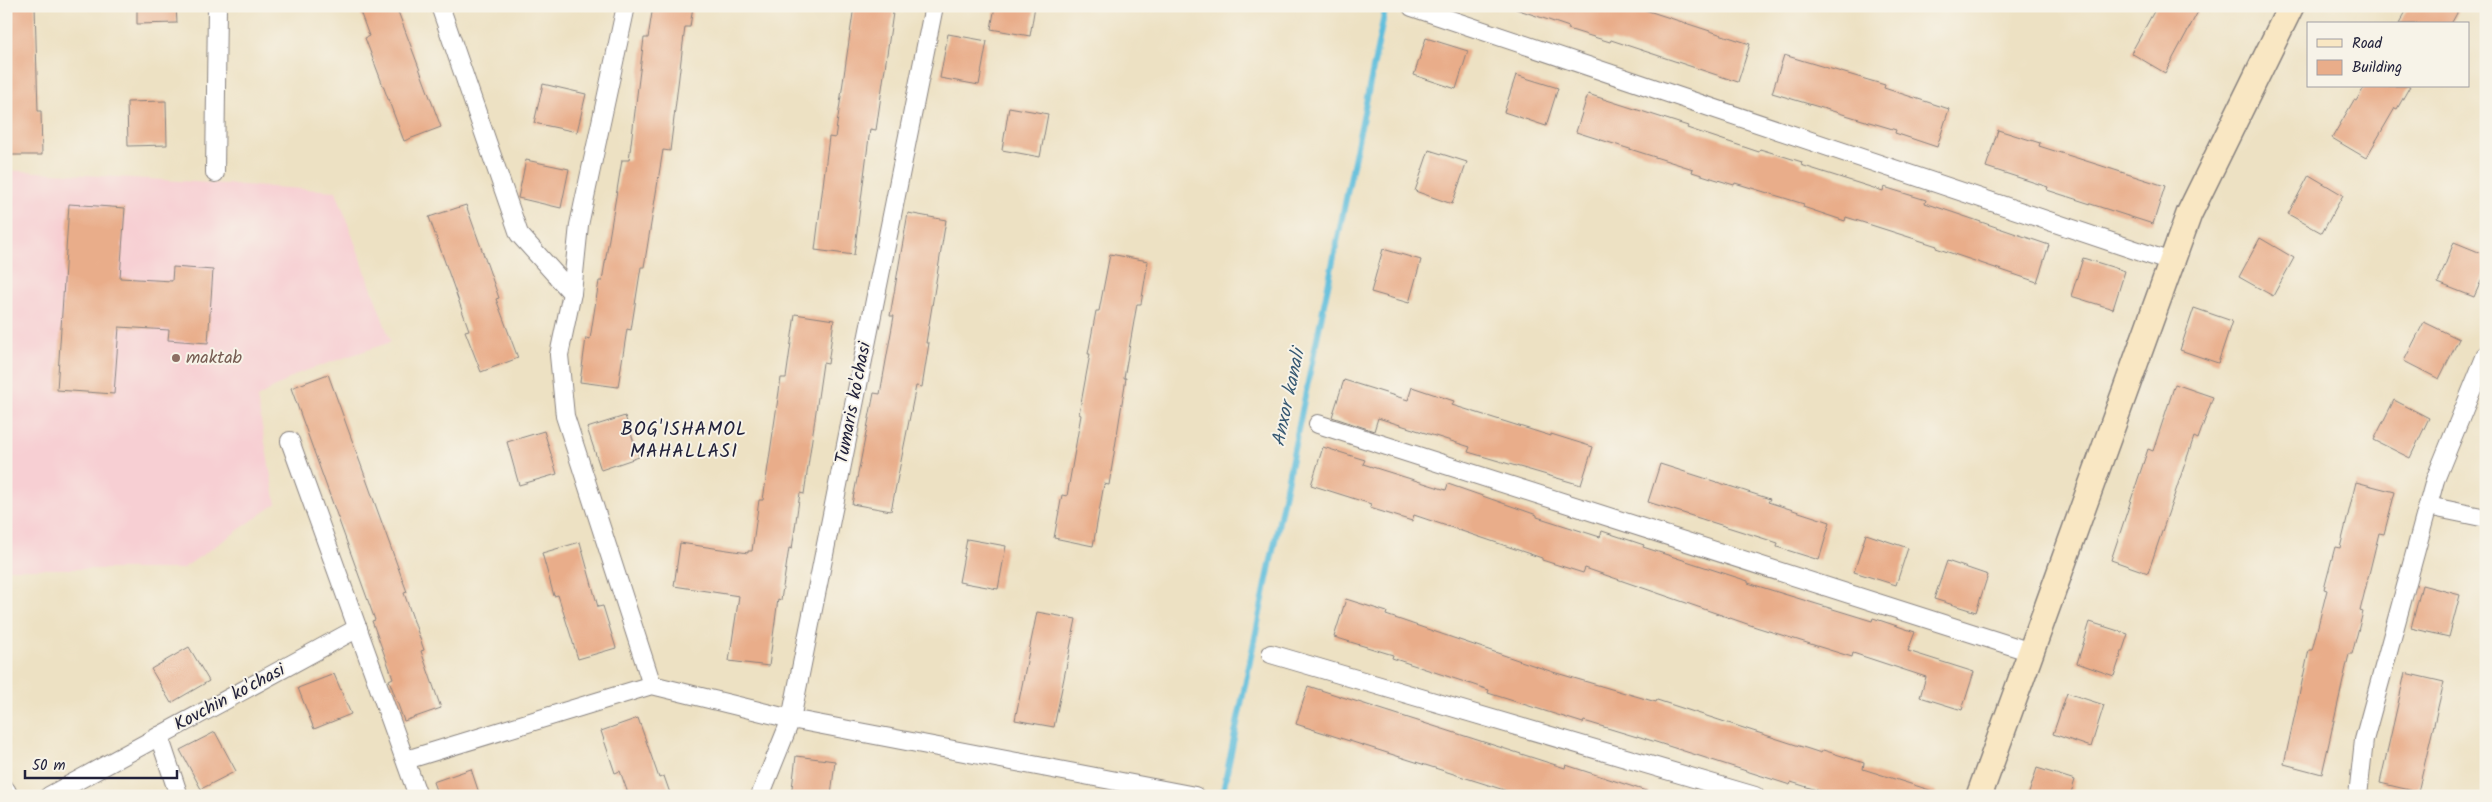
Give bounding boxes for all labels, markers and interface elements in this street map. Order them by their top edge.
legend [2307,22,2470,88]
text: Road [2352,32,2383,56]
text: Building [2352,56,2402,80]
street label: Tumaris ko'chasi [828,339,880,466]
water label: Anxor kanali [1264,342,1315,449]
place label: maktab [186,344,243,373]
marker: maktab [170,352,182,364]
district label: BOG'ISHAMOL MAHALLASI [621,415,747,467]
street label: Kovchin ko'chasi [169,656,291,740]
scale bar [25,747,178,779]
text: 50 m [32,754,66,778]

